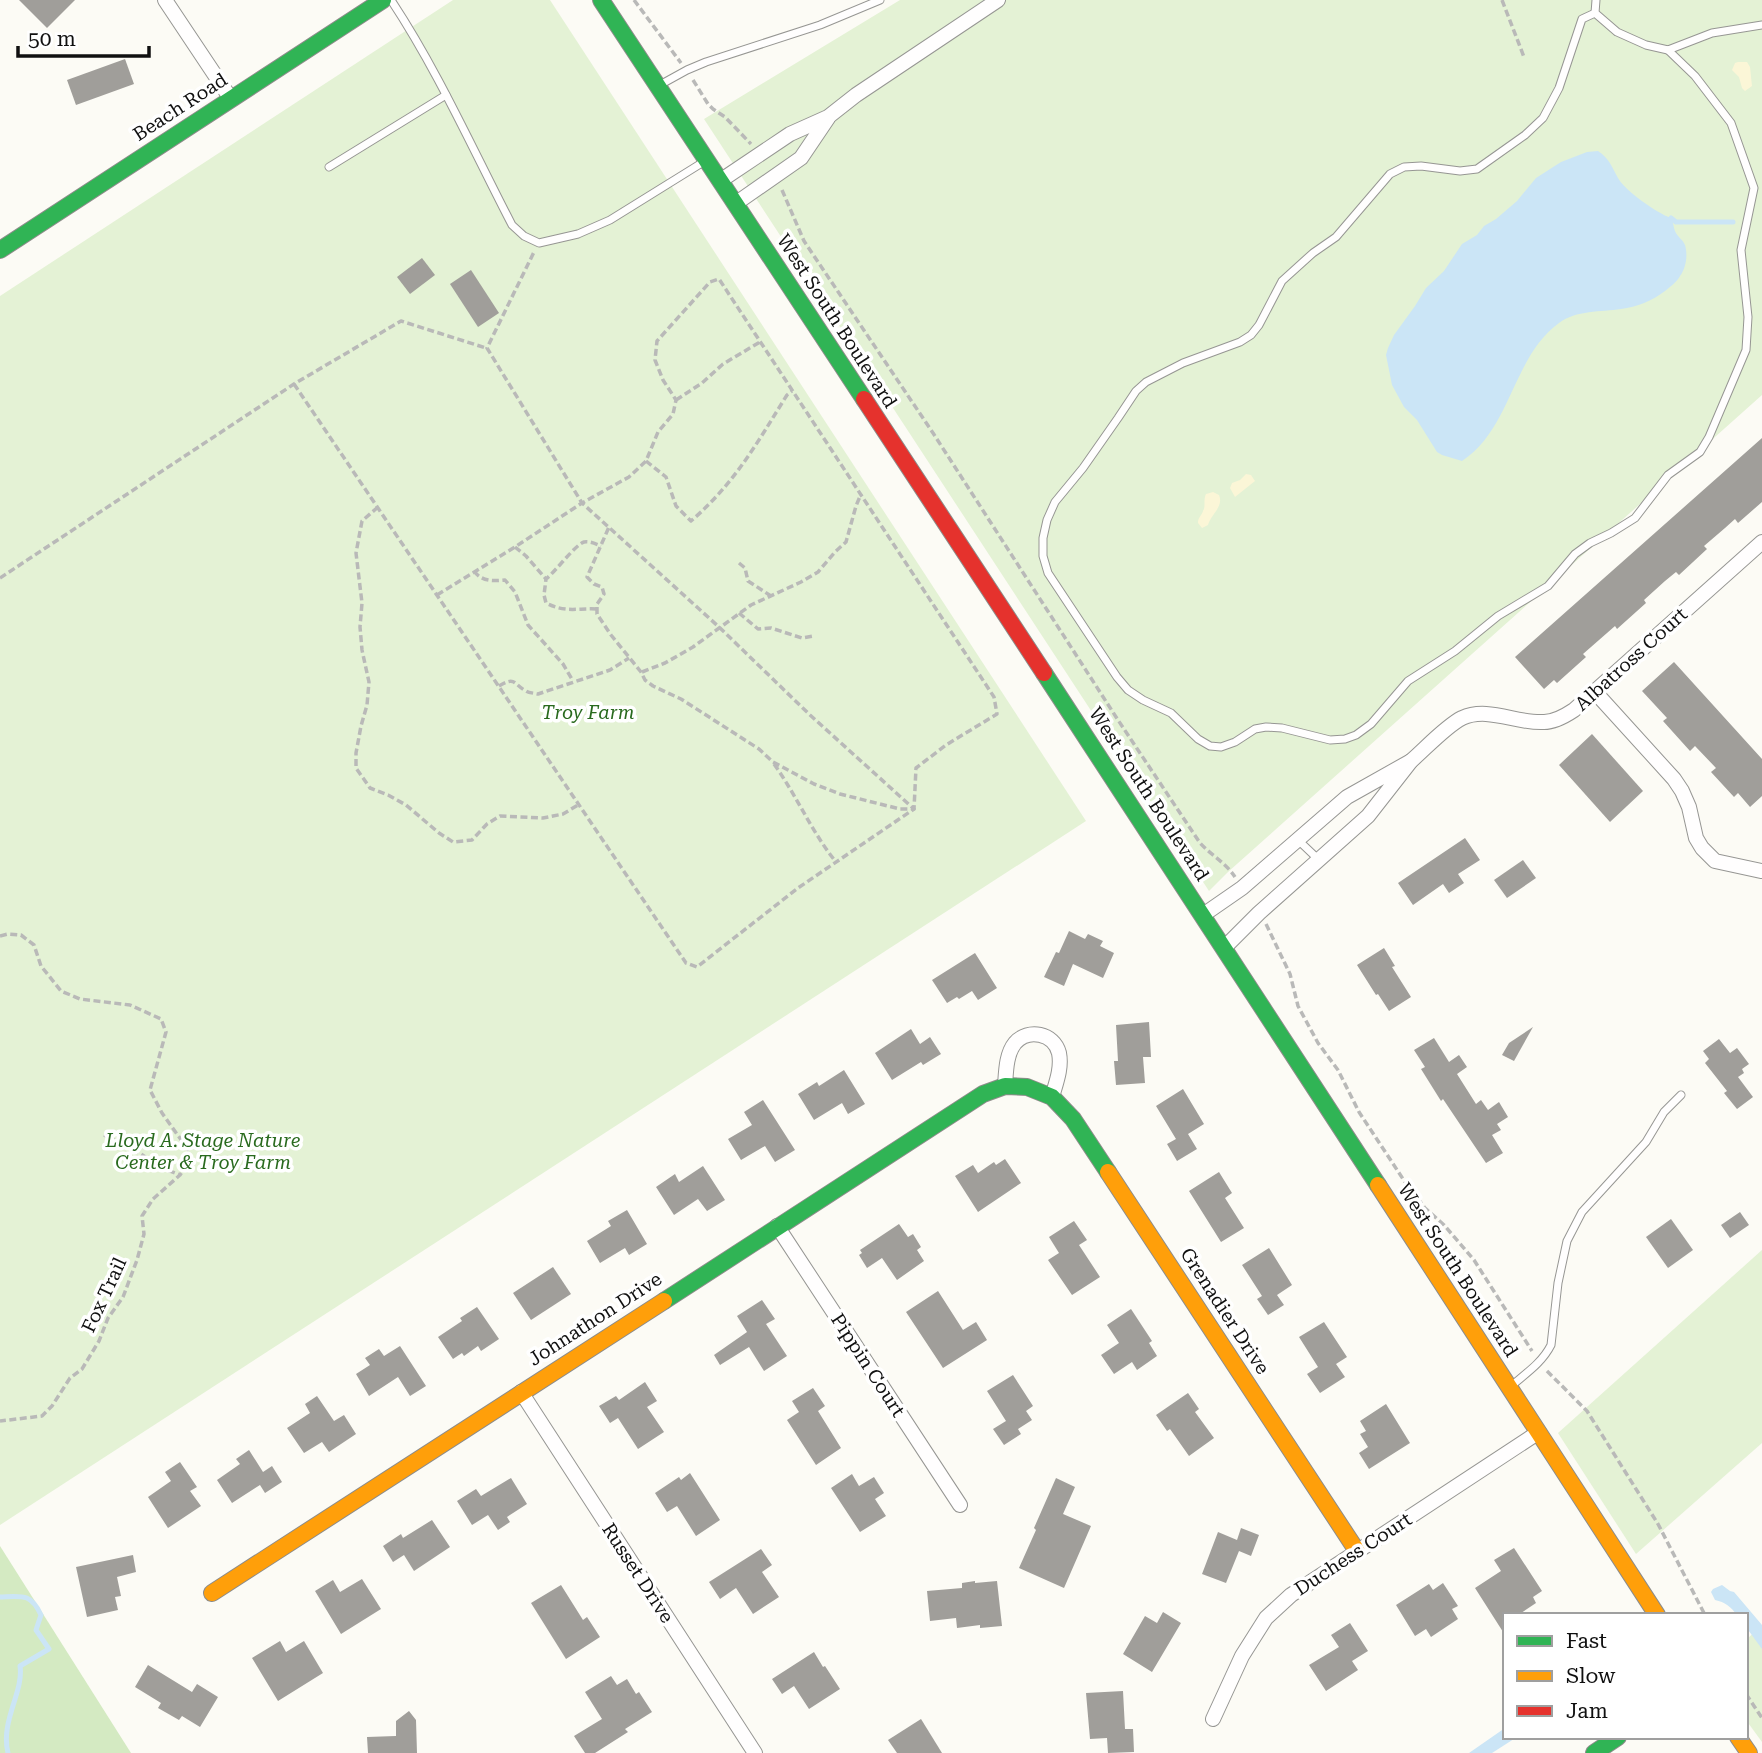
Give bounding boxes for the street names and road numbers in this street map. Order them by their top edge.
street label: Beach Road [129,68,231,146]
street label: West South Boulevard [772,230,902,412]
street label: Albatross Court [1570,603,1692,715]
street label: West South Boulevard [1084,703,1214,885]
street label: West South Boulevard [1393,1179,1523,1361]
street label: Grenadier Drive [1176,1243,1274,1379]
street label: Fox Trail [77,1254,131,1336]
street label: Johnathon Drive [524,1267,666,1371]
street label: Pippin Court [826,1309,910,1421]
street label: Duchess Court [1290,1508,1416,1600]
street label: Russet Drive [597,1519,679,1627]

